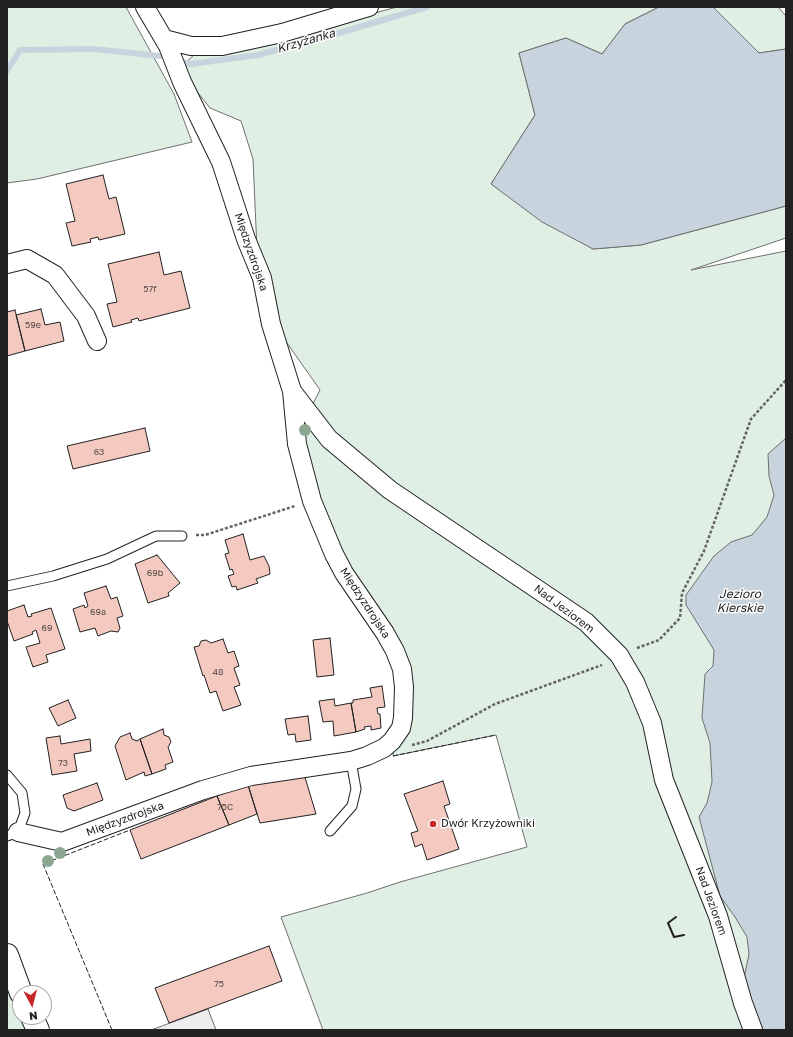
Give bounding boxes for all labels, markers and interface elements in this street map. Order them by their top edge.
water label: Krzyżanka [275,26,337,56]
street label: Międzyzdrojska [231,211,271,293]
house number: 57f [143,284,157,294]
house number: 59e [25,320,41,330]
house number: 63 [94,447,104,457]
street label: Międzyzdrojska [337,565,393,641]
house number: 69b [147,568,163,578]
street label: Nad Jeziorem [531,582,597,636]
water label: Jezioro Kierskie [717,587,763,615]
house number: 69a [90,607,106,617]
house number: 69 [42,623,52,633]
house number: 48 [213,667,223,677]
house number: 73 [58,758,68,768]
street label: Międzyzdrojska [84,799,166,839]
house number: 75C [217,802,233,812]
place label: Dwór Krzyżowniki [441,817,535,831]
marker: Dwór Krzyżowniki [428,819,438,829]
street label: Nad Jeziorem [692,865,730,937]
house number: 75 [214,979,224,989]
north arrow [12,985,52,1025]
text: N [28,1009,38,1023]

